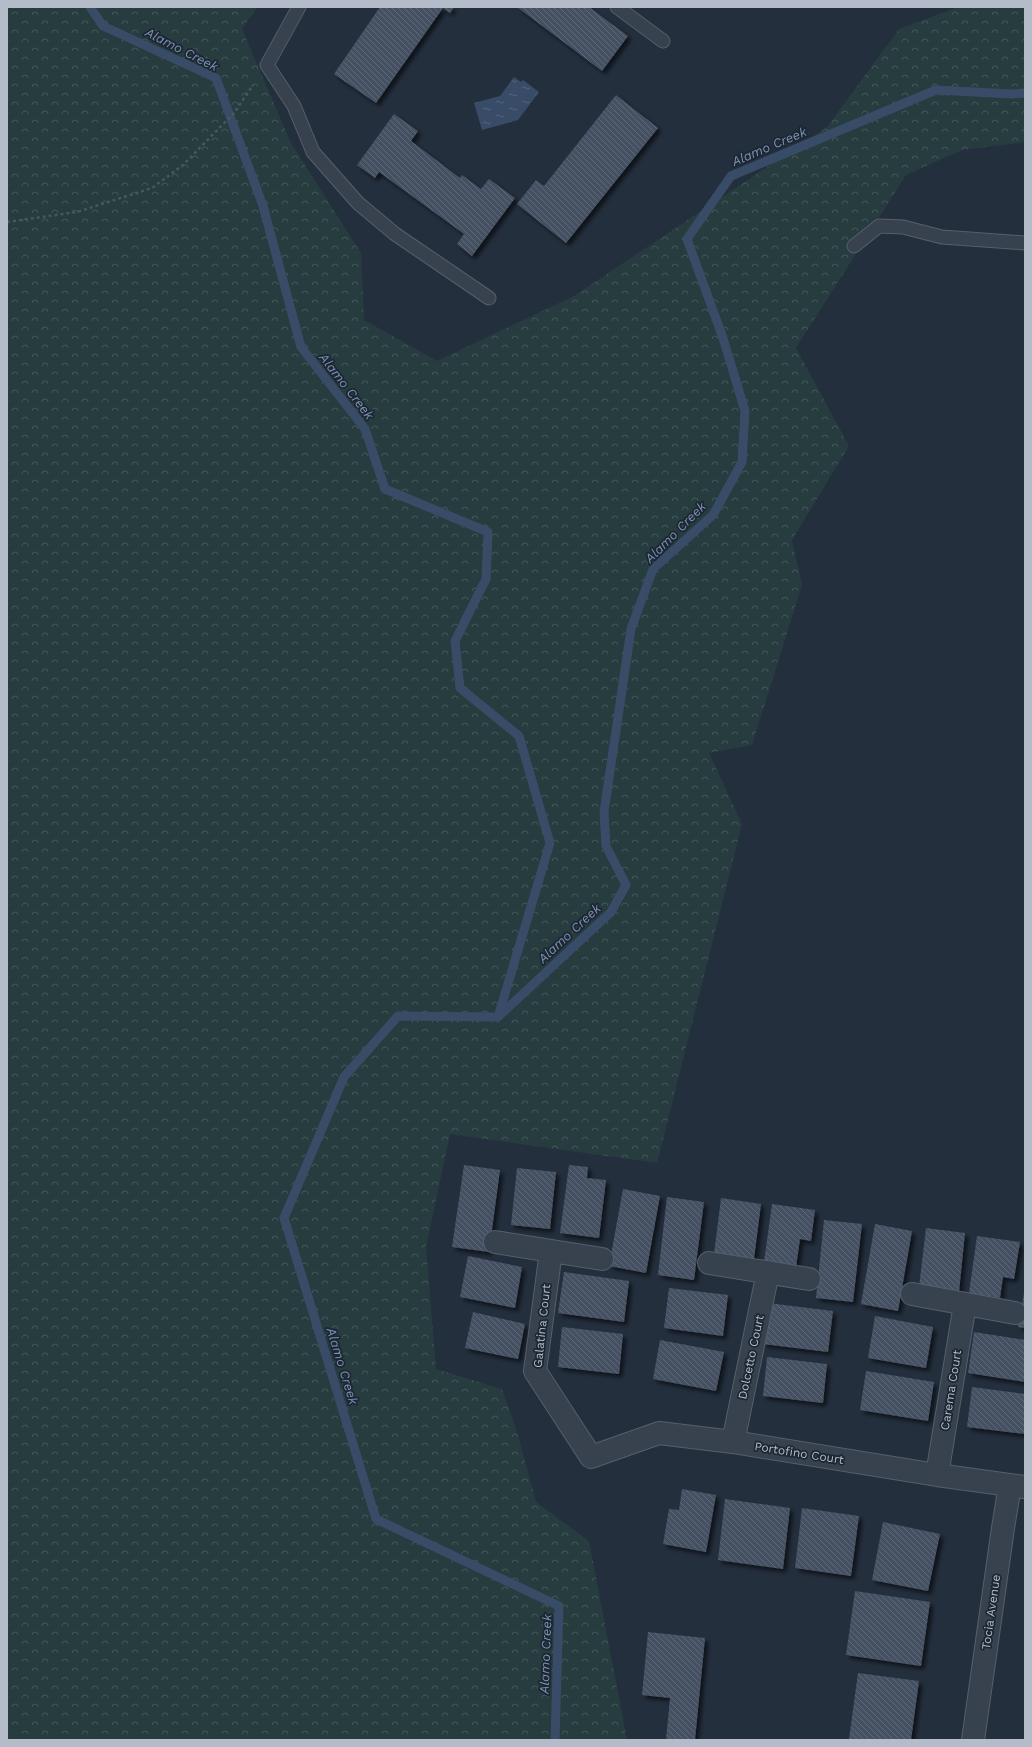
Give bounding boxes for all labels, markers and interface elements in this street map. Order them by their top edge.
water label: Alamo Creek [142,24,222,75]
water label: Alamo Creek [729,124,810,169]
water label: Alamo Creek [315,349,378,423]
water label: Alamo Creek [641,498,710,567]
water label: Alamo Creek [534,900,604,967]
street label: Galatina Court [531,1283,553,1369]
street label: Dolcetto Court [735,1313,767,1401]
water label: Alamo Creek [323,1325,362,1407]
street label: Carema Court [938,1349,964,1431]
street label: Portofino Court [753,1439,845,1467]
street label: Tocia Avenue [979,1574,1003,1650]
water label: Alamo Creek [537,1613,554,1695]

